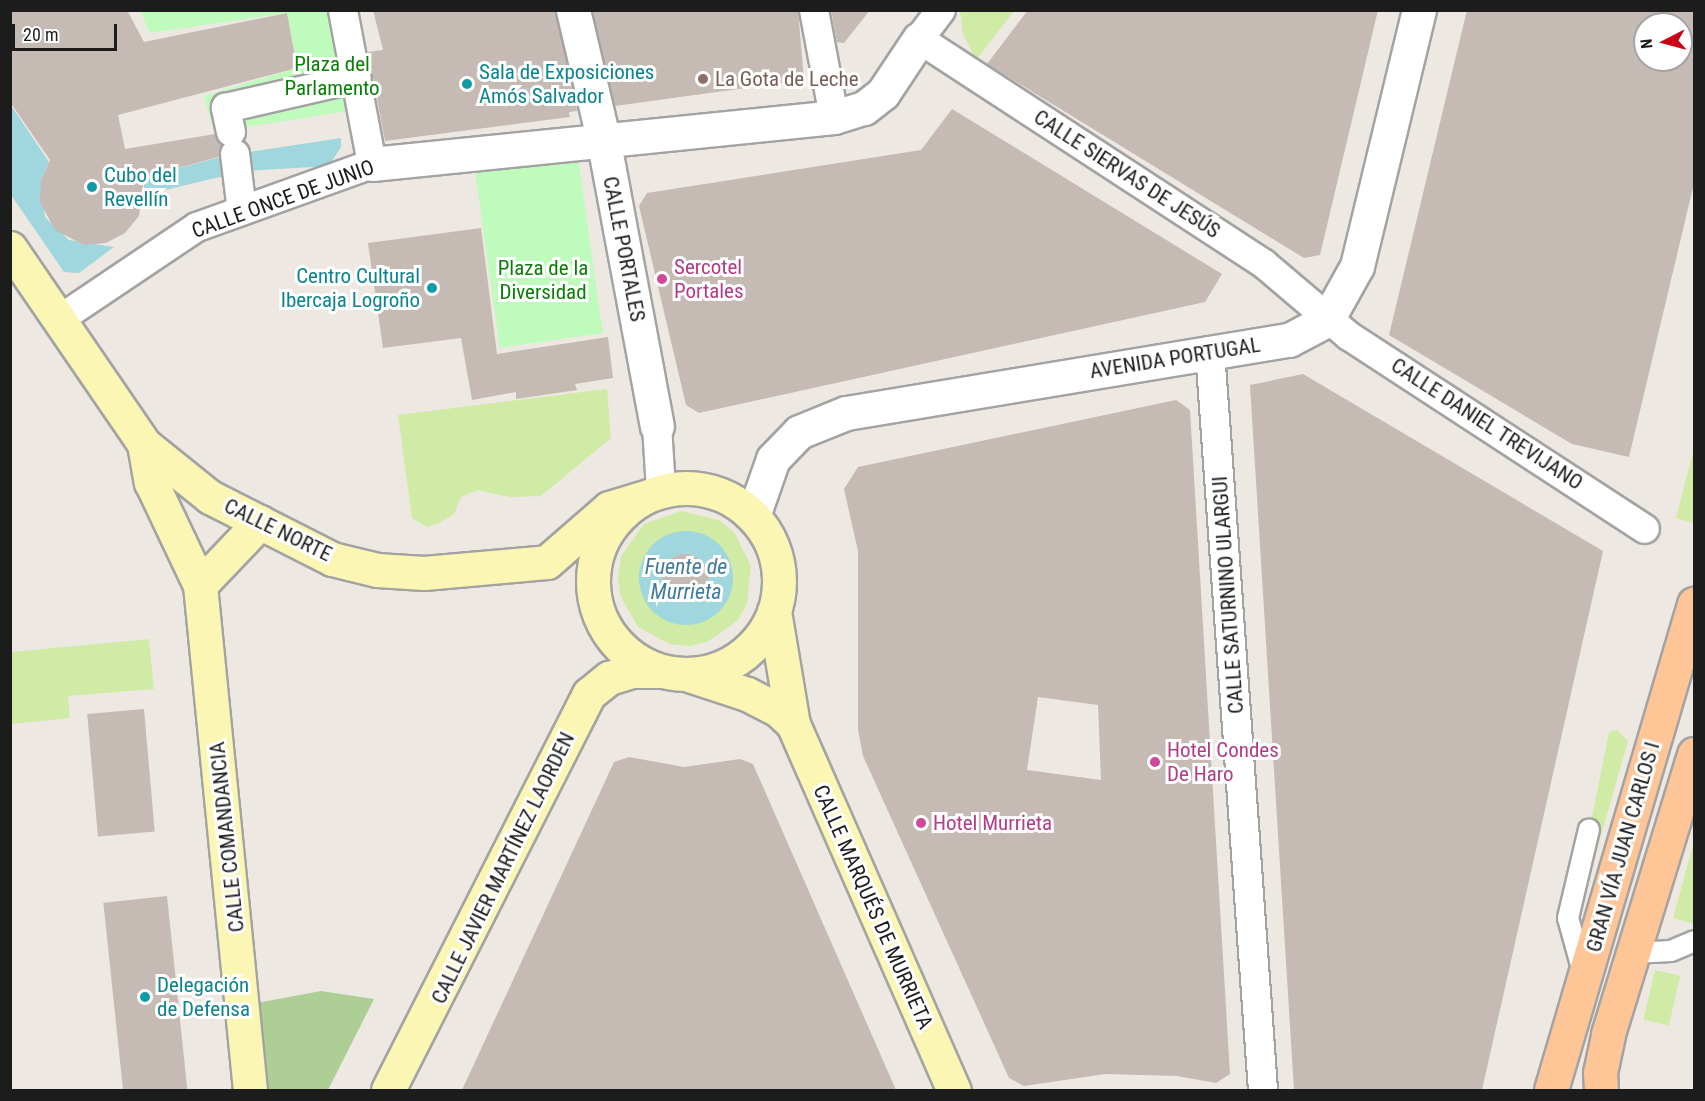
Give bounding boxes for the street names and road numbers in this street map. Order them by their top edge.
street label: CALLE SIERVAS DE JESÚS [1029,104,1225,244]
street label: CALLE ONCE DE JUNIO [188,154,378,244]
street label: CALLE PORTALES [598,174,650,324]
street label: AVENIDA PORTUGAL [1088,332,1262,384]
street label: CALLE DANIEL TREVIJANO [1386,352,1588,496]
street label: CALLE SATURNINO ULARGUI [1207,475,1249,715]
street label: CALLE NORTE [220,493,336,567]
street label: CALLE JAVIER MARTÍNEZ LAORDEN [426,728,580,1008]
street label: GRAN VÍA JUAN CARLOS I [1581,739,1665,955]
street label: CALLE COMANDANCIA [204,741,250,933]
street label: CALLE MARQUÉS DE MURRIETA [808,781,938,1033]

